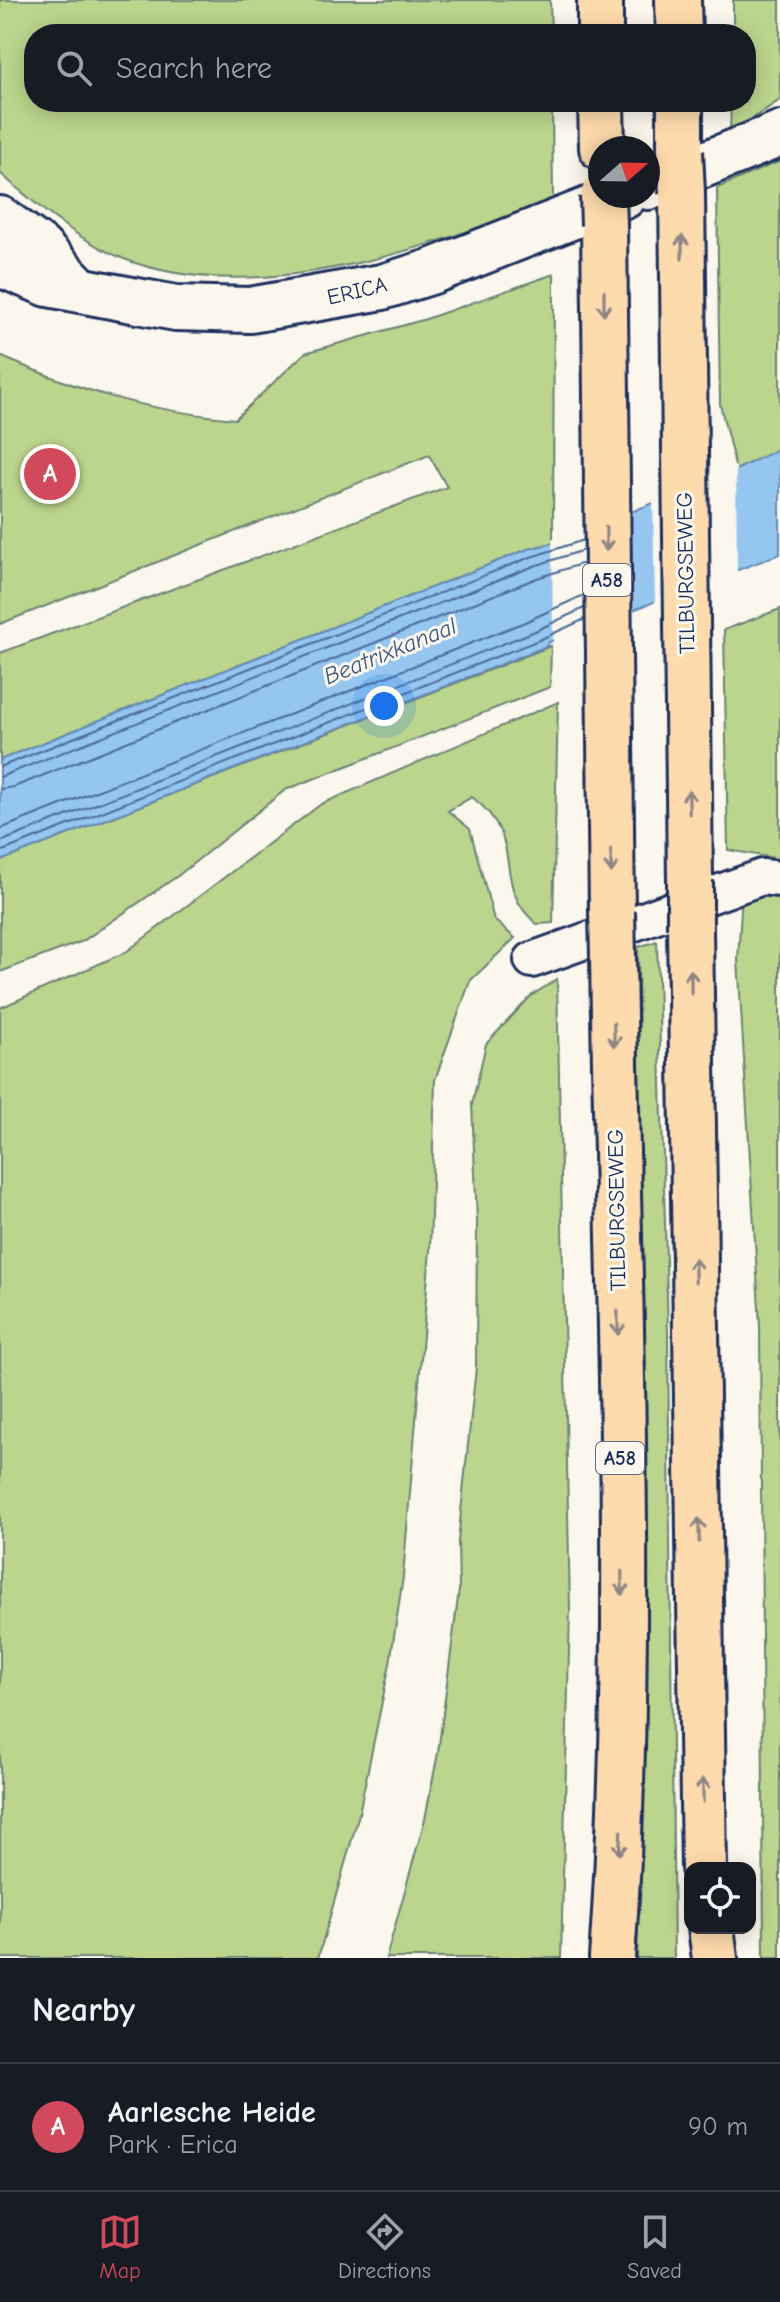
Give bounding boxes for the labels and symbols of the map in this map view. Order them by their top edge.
north arrow [588,136,660,208]
one-way arrow [674,234,690,261]
street label: ERICA [325,271,390,310]
one-way arrow [596,289,612,316]
pin: A [24,444,76,504]
street label: TILBURGSEWEG [672,492,700,654]
one-way arrow [598,525,614,552]
road number: A58 [583,564,631,596]
water label: Beatrixkanaal [320,611,461,690]
your location [364,686,404,726]
one-way arrow [681,789,696,816]
one-way arrow [603,847,619,874]
one-way arrow [683,969,699,996]
one-way arrow [606,1021,622,1048]
street label: TILBURGSEWEG [603,1129,631,1291]
one-way arrow [687,1257,703,1284]
one-way arrow [611,1309,626,1336]
road number: A58 [596,1442,644,1474]
one-way arrow [691,1517,707,1544]
one-way arrow [615,1569,630,1596]
one-way arrow [695,1777,710,1804]
one-way arrow [612,1829,627,1856]

